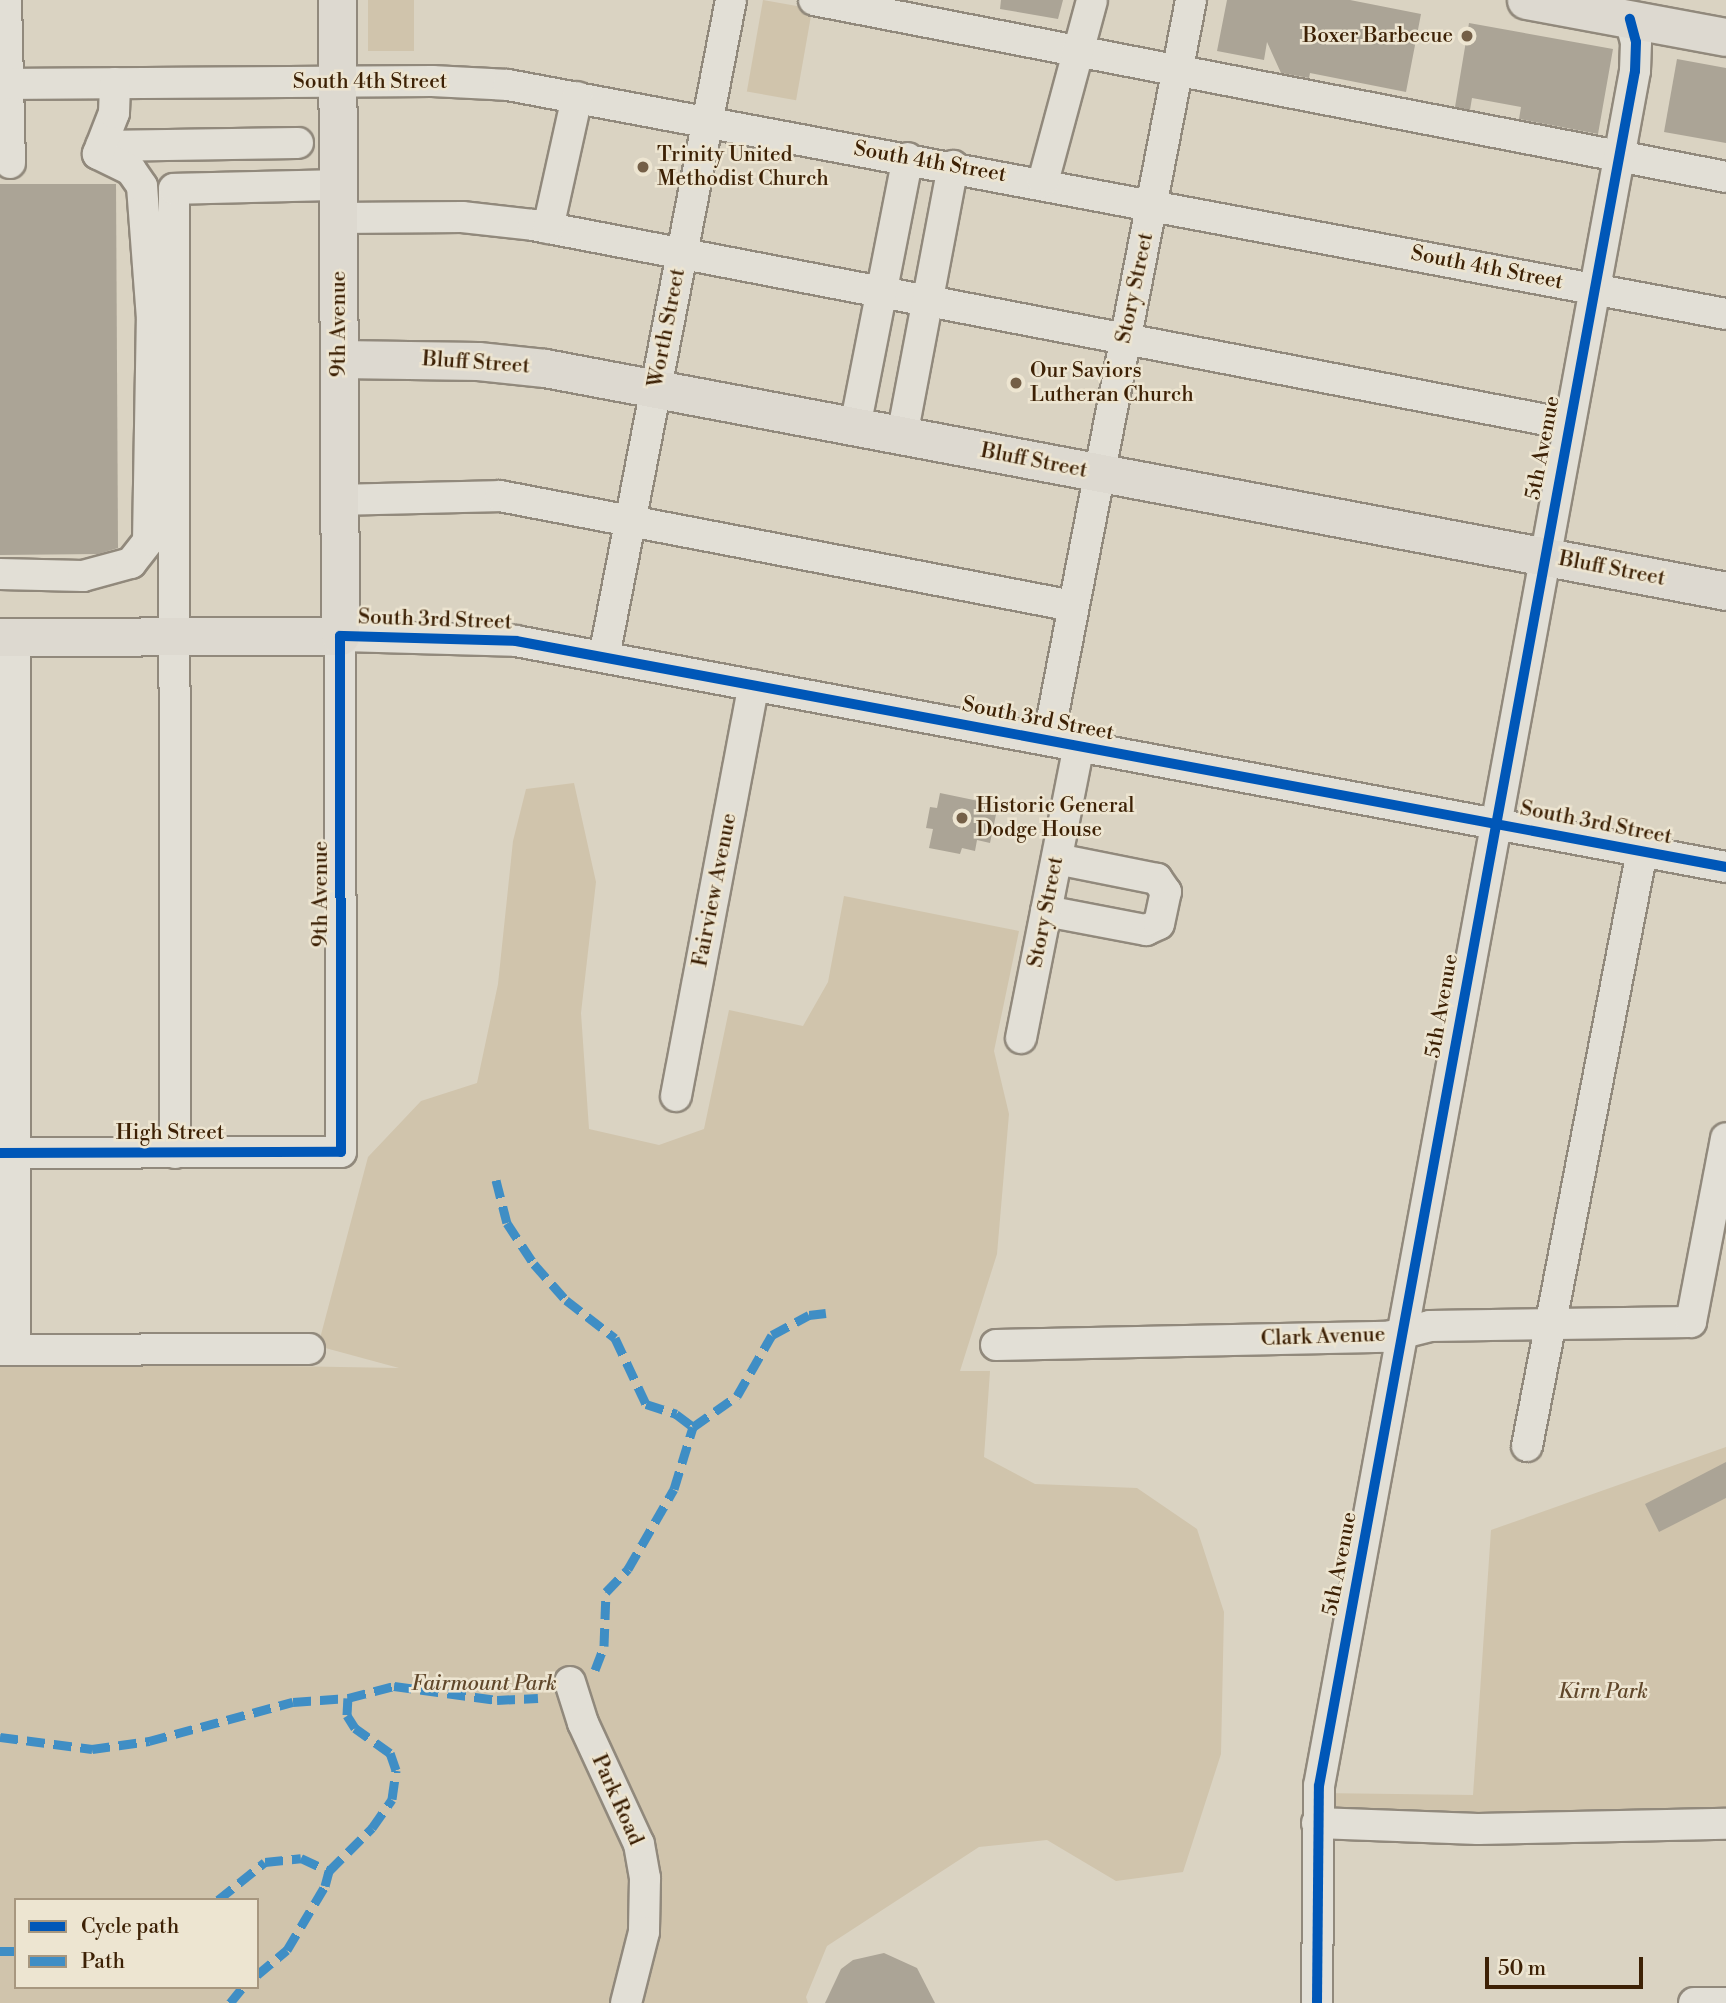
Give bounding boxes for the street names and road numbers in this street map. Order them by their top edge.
street label: South 4th Street [293,69,447,95]
street label: South 4th Street [852,136,1008,188]
street label: Story Street [1111,230,1159,346]
street label: South 4th Street [1409,241,1565,295]
street label: Worth Street [643,266,691,390]
street label: 9th Avenue [326,271,352,377]
street label: Bluff Street [421,347,531,379]
street label: 5th Avenue [1521,394,1565,502]
street label: Bluff Street [979,438,1089,484]
street label: Bluff Street [1557,546,1667,592]
street label: South 3rd Street [358,605,512,635]
street label: South 3rd Street [960,692,1116,746]
street label: South 3rd Street [1518,796,1674,850]
street label: Fairview Avenue [688,811,742,969]
street label: 9th Avenue [308,841,334,947]
street label: Story Street [1023,854,1069,970]
street label: 5th Avenue [1420,952,1464,1060]
street label: High Street [116,1120,224,1146]
street label: Clark Avenue [1260,1322,1386,1352]
street label: 5th Avenue [1318,1510,1362,1618]
street label: Park Road [586,1751,648,1849]

